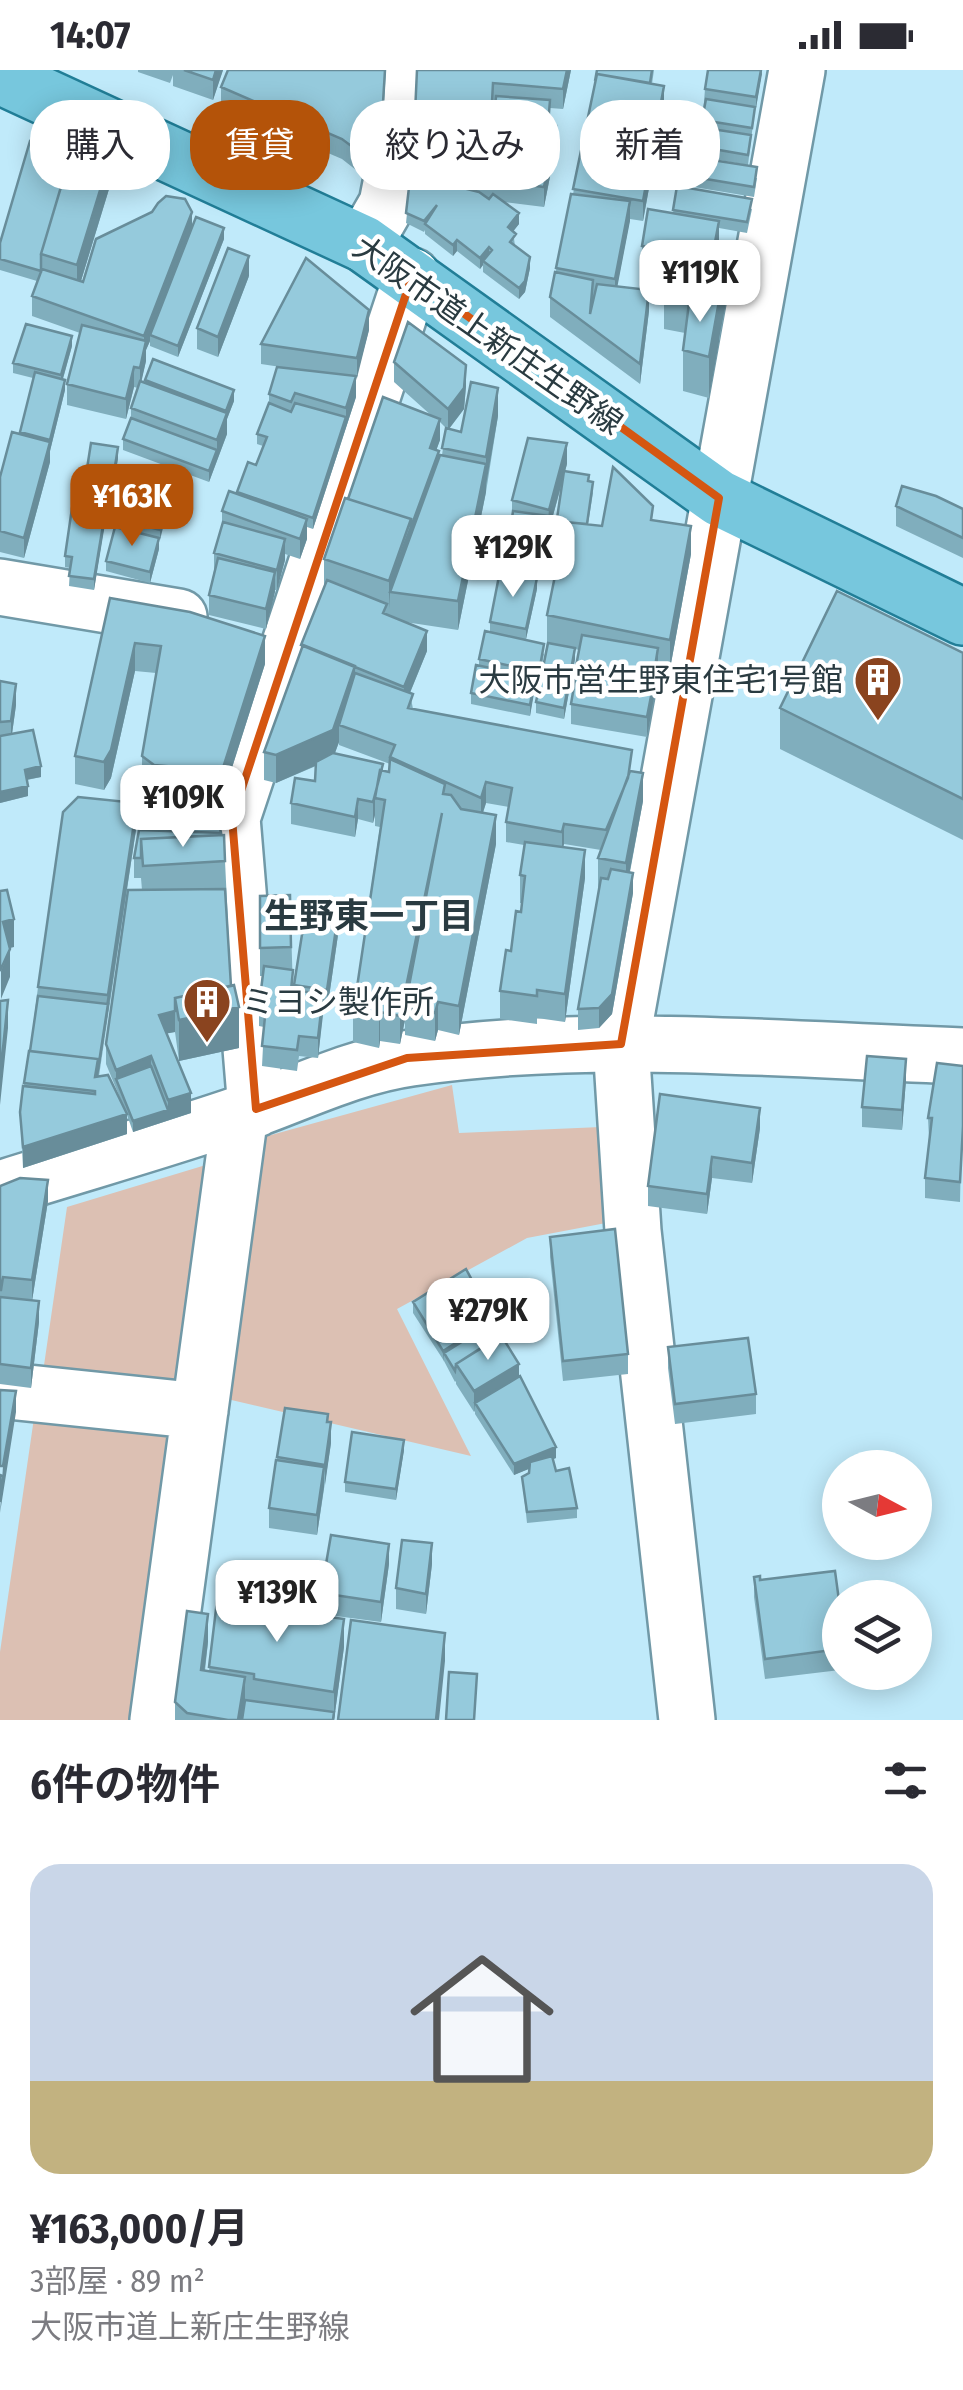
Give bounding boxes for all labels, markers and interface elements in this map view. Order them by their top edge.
text: 14:07 [50,12,131,58]
chip: 購入 [30,100,170,190]
chip: 賃貸 [190,100,330,190]
chip: 絞り込み [350,100,560,190]
chip: 新着 [580,100,720,190]
street label: 大阪市道上新庄生野線 [346,228,630,442]
pin: ¥119K [630,240,770,325]
text: ¥119K [661,253,739,291]
pin: ¥163K [62,464,202,549]
text: ¥163K [92,477,172,515]
pin: ¥129K [443,515,583,600]
text: ¥129K [474,528,552,566]
building icon: 大阪市営生野東住宅1号館 [852,654,904,722]
place label: 大阪市営生野東住宅1号館 [479,661,843,699]
pin: ¥109K [113,765,253,850]
text: ¥109K [142,778,224,816]
district label: 生野東一丁目 [264,895,474,937]
building icon: ミヨシ製作所 [181,976,233,1044]
place label: ミヨシ製作所 [242,983,434,1021]
pin: ¥279K [418,1278,558,1363]
text: ¥279K [448,1291,528,1329]
north arrow [822,1450,932,1560]
map controls [822,1450,932,1690]
pin: ¥139K [207,1560,347,1645]
text: ¥139K [237,1573,317,1611]
button: layers [822,1580,932,1690]
icon: filters [878,1753,933,1808]
text: 6件の物件 [30,1760,220,1810]
icon: home [392,1929,572,2109]
text: ¥163,000/月 [30,2204,249,2254]
text: 3部屋 · 89 m² [30,2262,205,2300]
text: 大阪市道上新庄生野線 [30,2308,350,2346]

